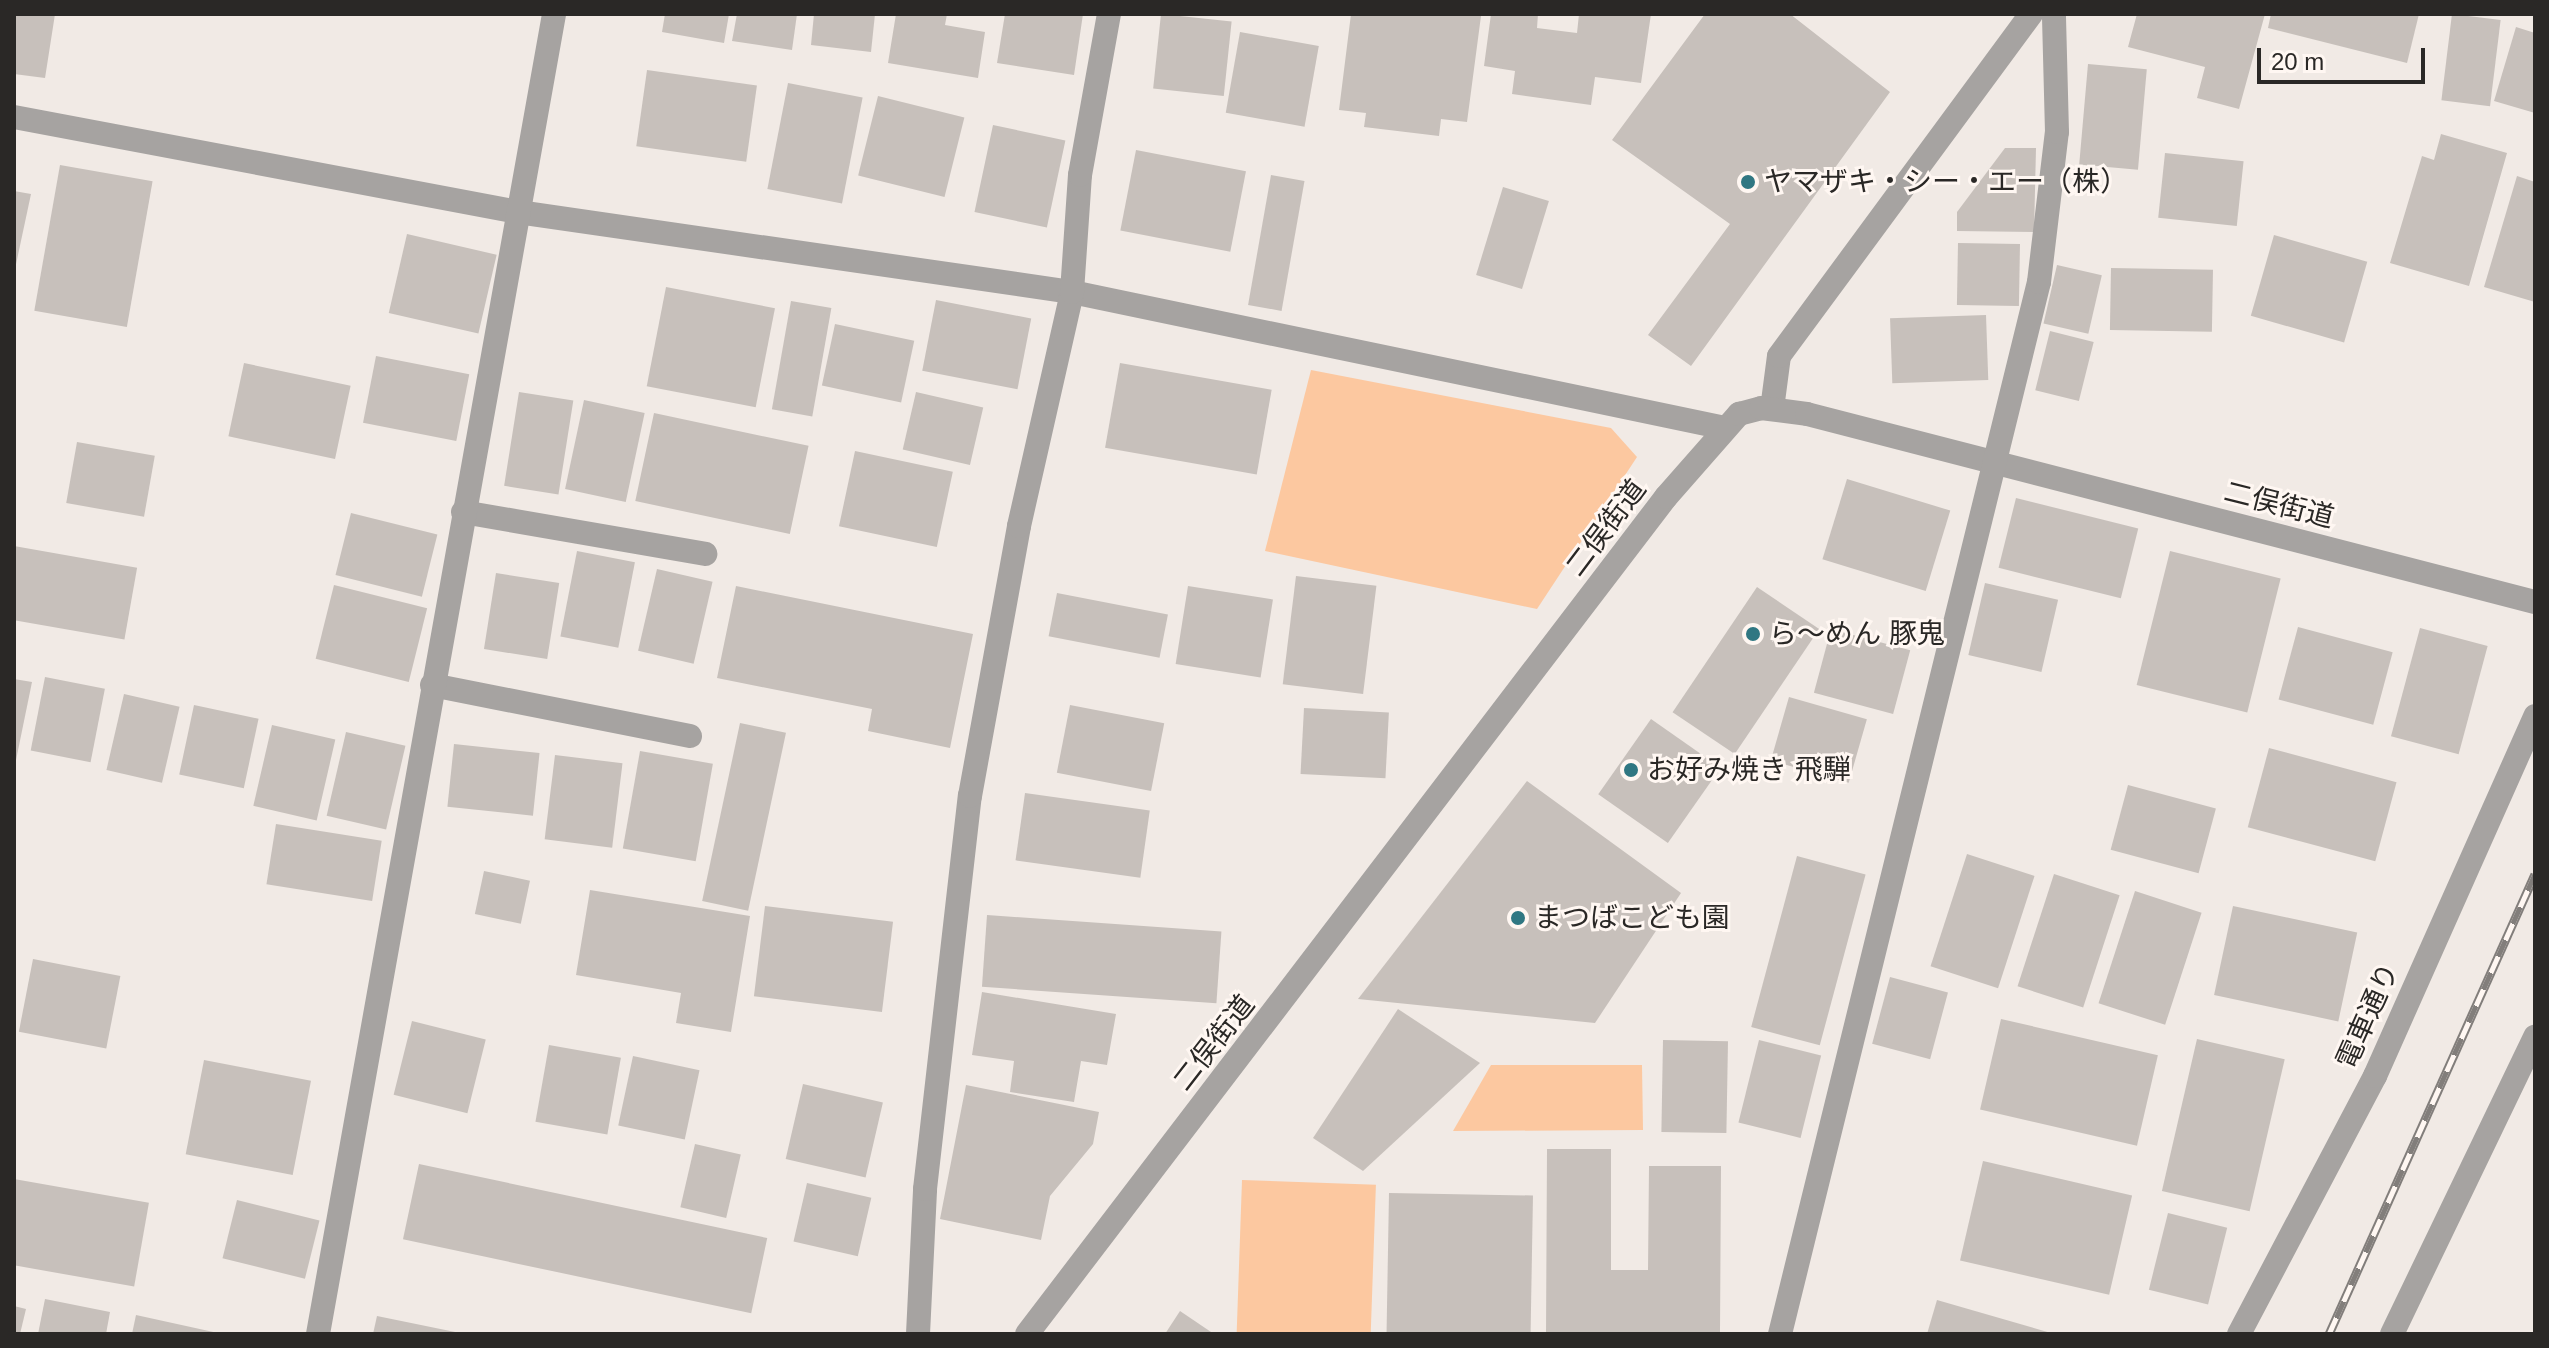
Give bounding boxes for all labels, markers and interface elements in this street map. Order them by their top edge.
scale bar [2261,32,2429,82]
text: 20 m [2271,48,2324,75]
place label: ヤマザキ・シー・エー（株） [1764,165,2128,199]
marker: ヤマザキ・シー・エー（株） [1739,173,1757,191]
street label: 二俣街道 [1559,473,1653,583]
street label: 二俣街道 [2221,475,2337,535]
place label: ら～めん 豚鬼 [1769,617,1945,651]
marker: ら～めん 豚鬼 [1744,625,1762,643]
place label: お好み焼き 飛騨 [1647,753,1851,787]
marker: お好み焼き 飛騨 [1622,761,1640,779]
place label: まつばこども園 [1534,901,1730,935]
marker: まつばこども園 [1509,909,1527,927]
street label: 電車通り [2330,958,2406,1074]
street label: 二俣街道 [1166,989,1262,1097]

